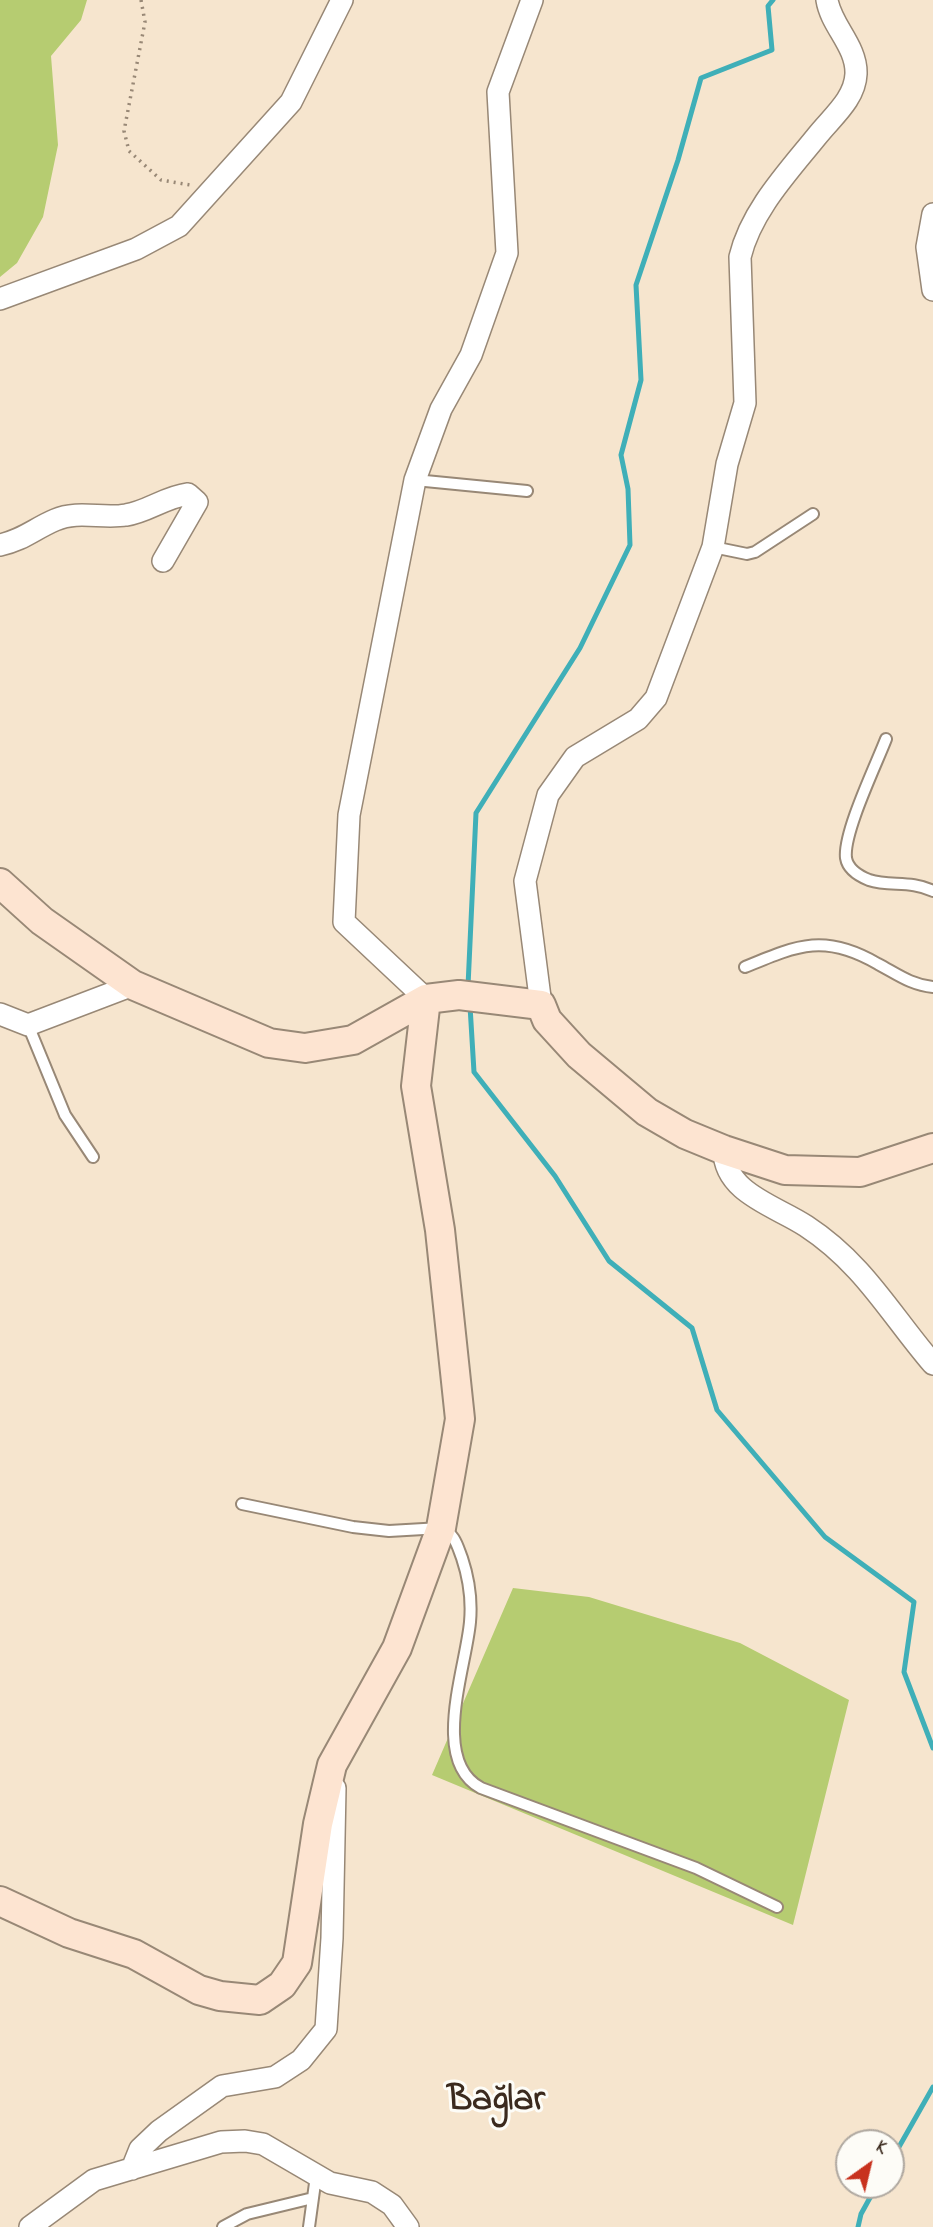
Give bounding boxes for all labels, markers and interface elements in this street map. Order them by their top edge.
district label: Bağlar [447,2081,545,2125]
north arrow [835,2129,905,2199]
text: K [870,2134,892,2162]

